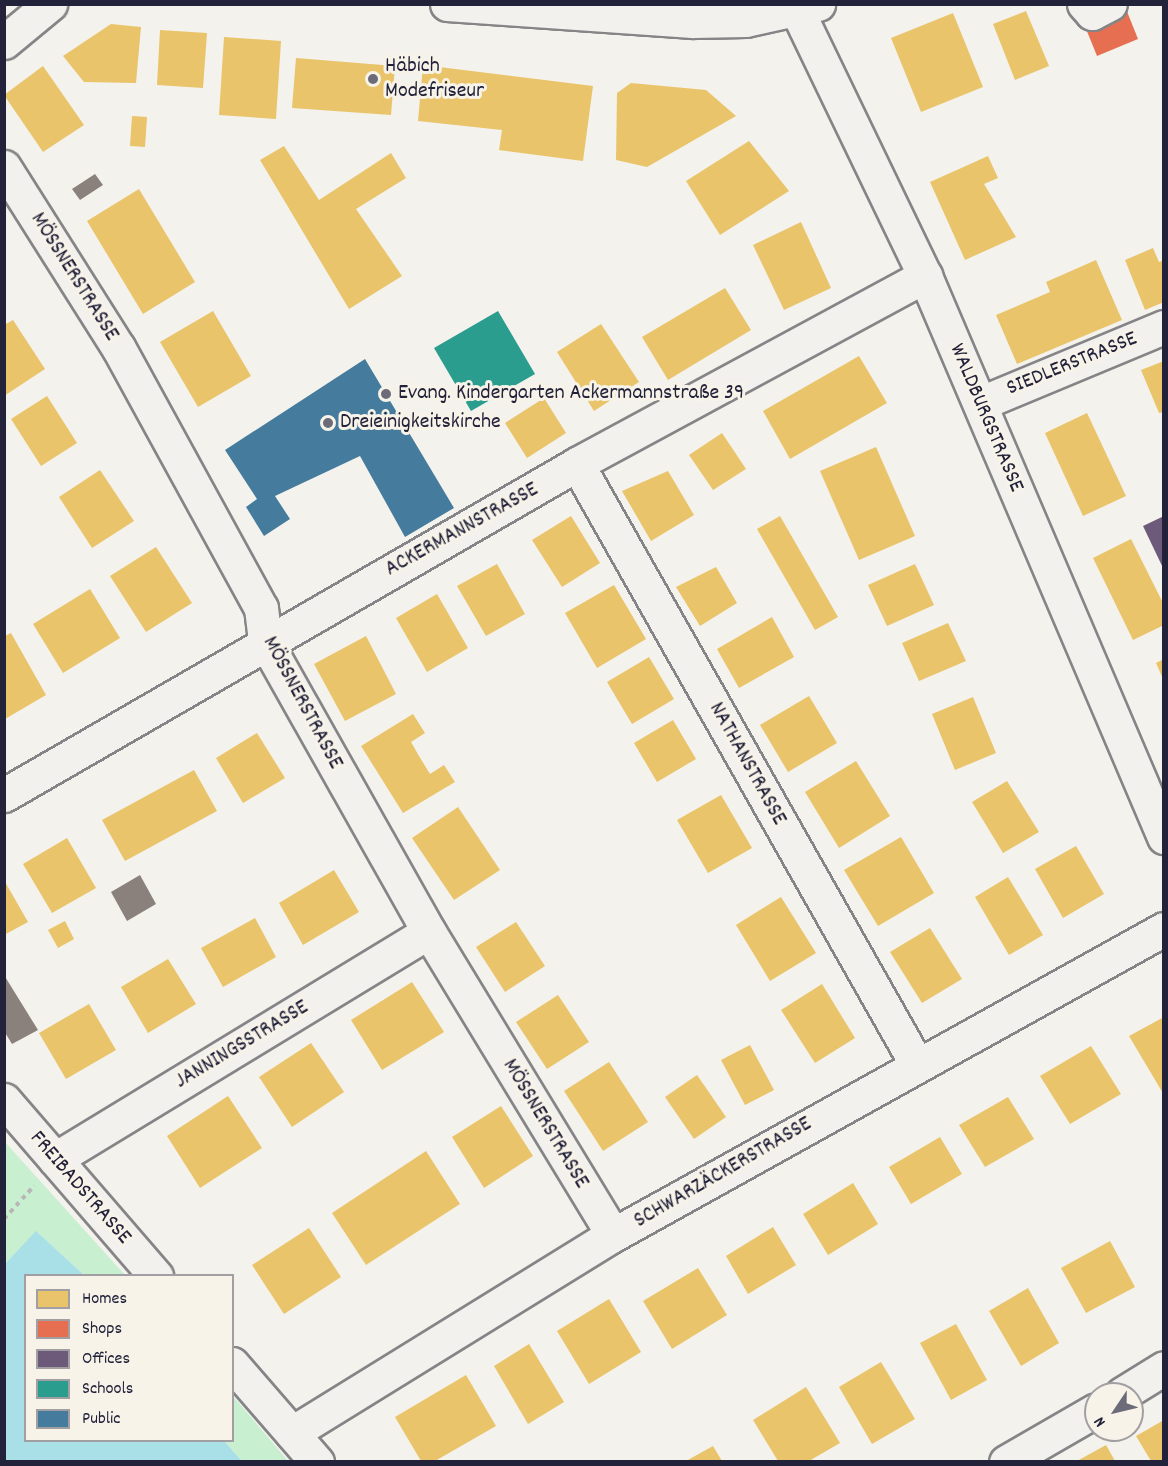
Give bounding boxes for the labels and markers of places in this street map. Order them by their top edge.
place label: Häbich Modefriseur [385,53,484,104]
marker: Häbich Modefriseur [366,72,380,86]
place label: Evang. Kindergarten Ackermannstraße 39 [398,381,744,407]
marker: Evang. Kindergarten Ackermannstraße 39 [379,387,393,401]
place label: Dreieinigkeitskirche [340,410,501,436]
marker: Dreieinigkeitskirche [321,416,335,430]

